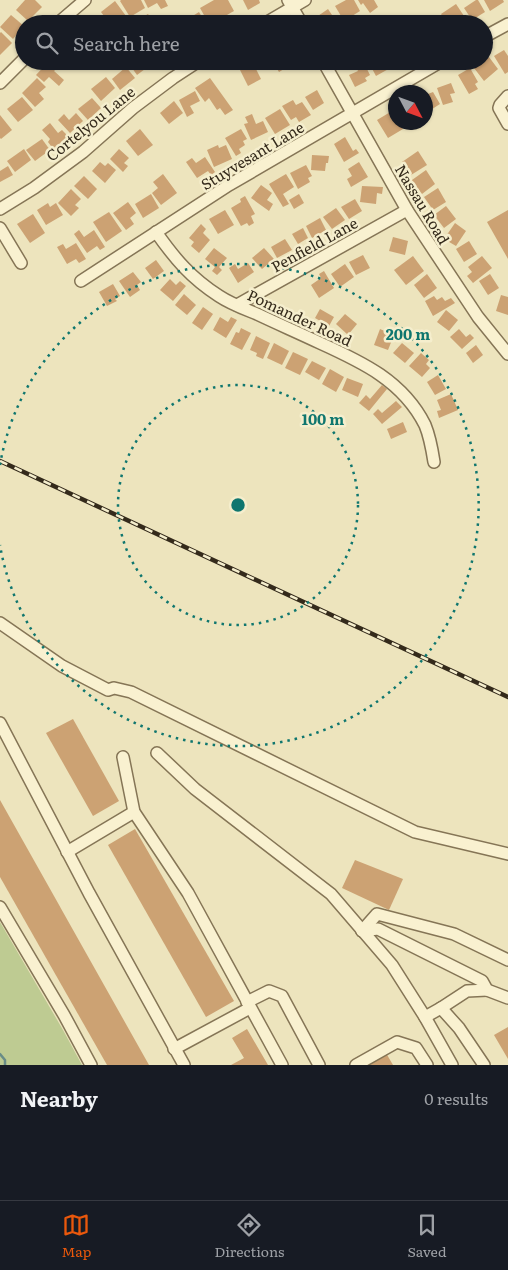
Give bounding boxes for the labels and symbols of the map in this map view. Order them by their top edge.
street label: Cortelyou Lane [40,80,140,166]
north arrow [388,85,433,130]
street label: Stuyvesant Lane [196,115,308,195]
street label: Nassau Road [390,160,456,248]
street label: Penfield Lane [266,211,362,277]
street label: Pomander Road [244,283,356,351]
text: 200 m [386,322,430,345]
text: 100 m [302,407,344,430]
centre of rings [229,496,247,514]

